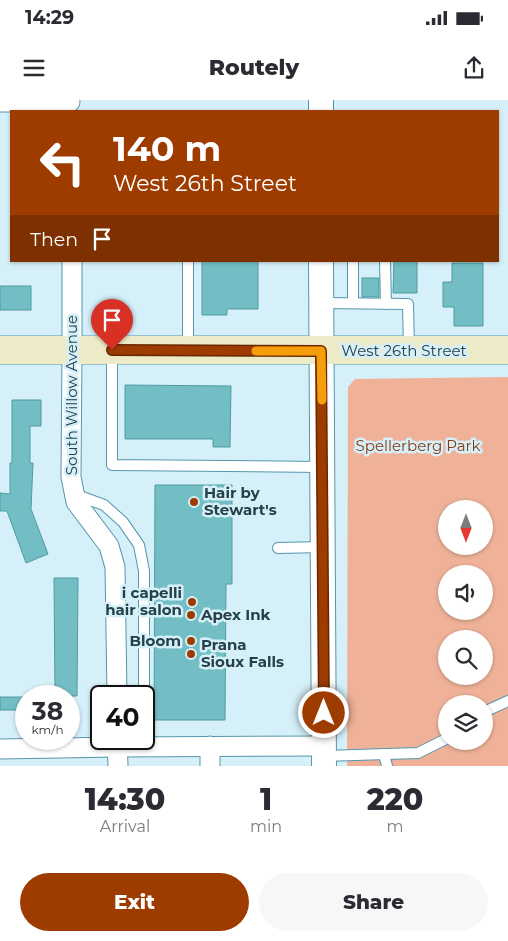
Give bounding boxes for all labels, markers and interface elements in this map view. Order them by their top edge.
text: 14:29 [25,6,74,29]
icon: menu [20,54,48,82]
text: Routely [209,54,299,81]
icon: share [460,54,488,82]
text: 140 m [113,127,221,170]
icon: left [30,130,95,195]
text: West 26th Street [113,170,297,197]
icon: arrive [88,225,116,253]
text: Then [30,228,78,251]
pin [91,299,133,350]
icon: arrive [98,306,126,334]
street label: South Willow Avenue [62,315,81,475]
street label: West 26th Street [341,341,467,360]
park label: Spellerberg Park [355,436,481,455]
place label: Hair by Stewart's [204,483,277,519]
marker: Hair by Stewart's [188,496,200,508]
north arrow [438,500,492,555]
map controls [438,500,493,750]
button: sound [438,565,493,620]
place label: i capelli hair salon [105,583,182,619]
marker: i capelli hair salon [186,596,198,608]
place label: Apex Ink [200,605,271,624]
marker: Apex Ink [185,609,197,621]
button: search [438,630,493,685]
place label: Bloom [130,631,181,650]
marker: Bloom [185,635,197,647]
place label: Prana Sioux Falls [201,635,284,671]
marker: Prana Sioux Falls [185,648,197,660]
speed limit sign: 40 [90,685,155,750]
position arrow [297,686,349,738]
button: layers [438,695,493,750]
text: 38 [32,696,63,726]
text: km/h [31,722,64,737]
text: 14:30 [85,781,165,818]
text: 1 [260,781,272,818]
text: 220 [367,781,423,818]
text: Arrival [100,817,150,836]
text: min [250,817,282,836]
text: m [387,817,404,836]
button: Exit [20,873,249,931]
button: Share [259,873,488,931]

